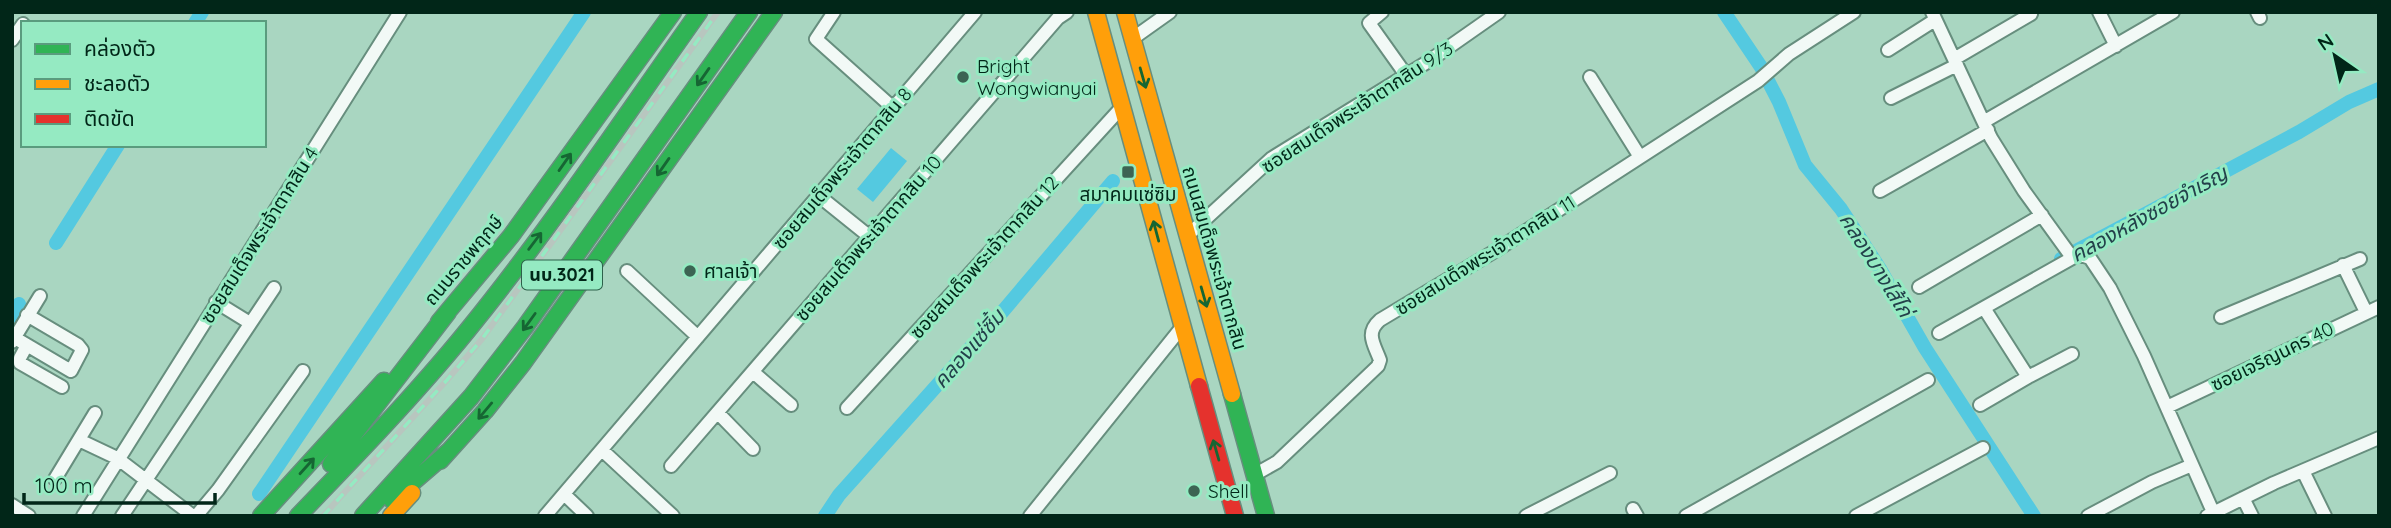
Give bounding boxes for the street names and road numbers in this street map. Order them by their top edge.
street label: ซอยสมเด็จพระเจ้าตากสิน 9/3 [1257,36,1457,178]
street label: ซอยสมเด็จพระเจ้าตากสิน 8 [767,82,917,254]
street label: ซอยสมเด็จพระเจ้าตากสิน 4 [195,142,323,328]
street label: ซอยสมเด็จพระเจ้าตากสิน 10 [790,150,946,326]
street label: ถนนสมเด็จพระเจ้าตากสิน [1177,163,1253,353]
street label: ซอยสมเด็จพระเจ้าตากสิน 12 [905,171,1063,343]
street label: ซอยสมเด็จพระเจ้าตากสิน 11 [1391,190,1579,320]
street label: ถนนราชพฤกษ์ [418,210,508,310]
road number: นบ.3021 [522,260,602,290]
street label: ซอยเจริญนคร 40 [2207,316,2337,396]

